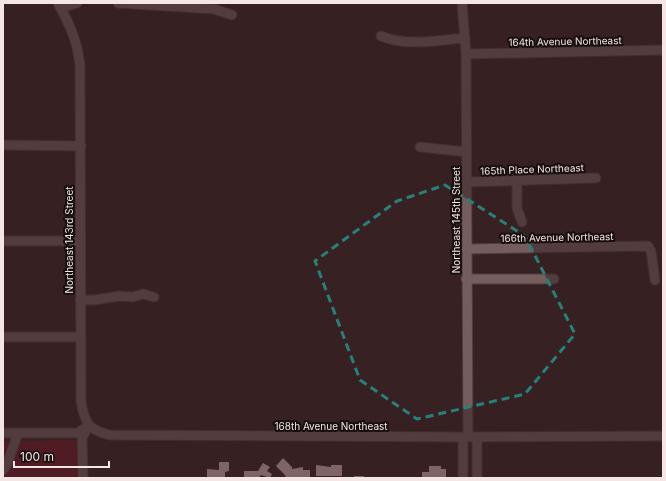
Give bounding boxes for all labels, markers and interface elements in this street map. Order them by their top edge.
street label: 164th Avenue Northeast [508,34,623,48]
street label: 165th Place Northeast [480,161,585,177]
street label: Northeast 145th Street [450,166,462,273]
street label: Northeast 143rd Street [63,186,75,294]
street label: 166th Avenue Northeast [500,230,614,244]
street label: 168th Avenue Northeast [274,420,388,432]
scale bar [14,443,109,469]
text: 100 m [20,449,54,464]

